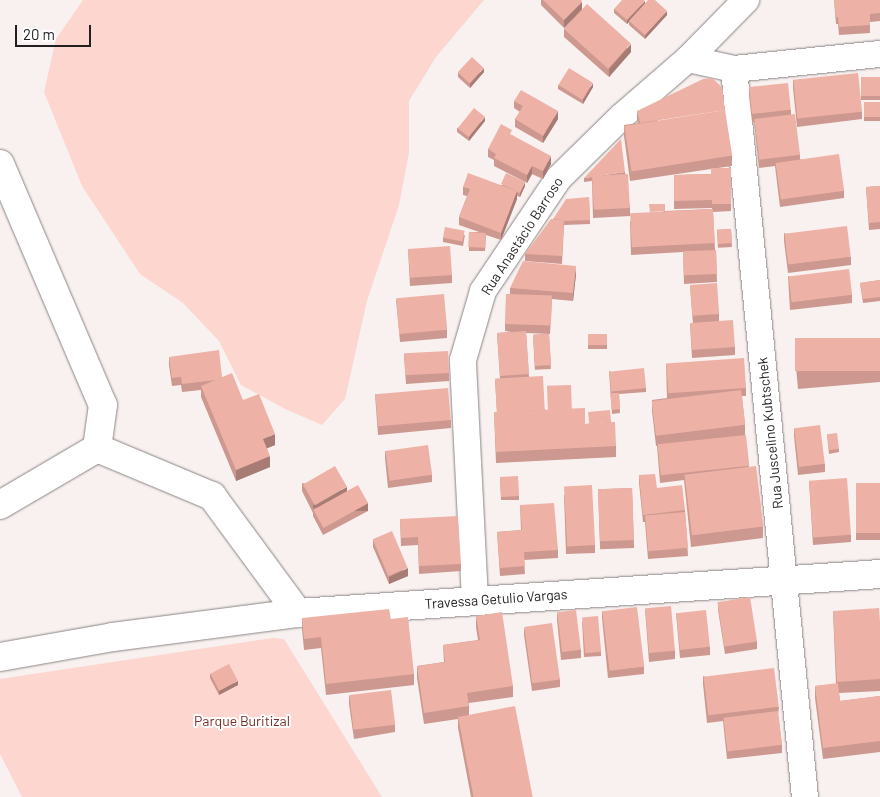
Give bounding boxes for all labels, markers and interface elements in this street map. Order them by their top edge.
scale bar [18,15,94,47]
text: 20 m [23,25,55,43]
street label: Rua Anastácio Barroso [478,174,566,298]
street label: Rua Juscelino Kubtschek [754,356,786,510]
street label: Travessa Getulio Vargas [424,586,568,612]
park label: Parque Buritizal [194,713,290,729]

